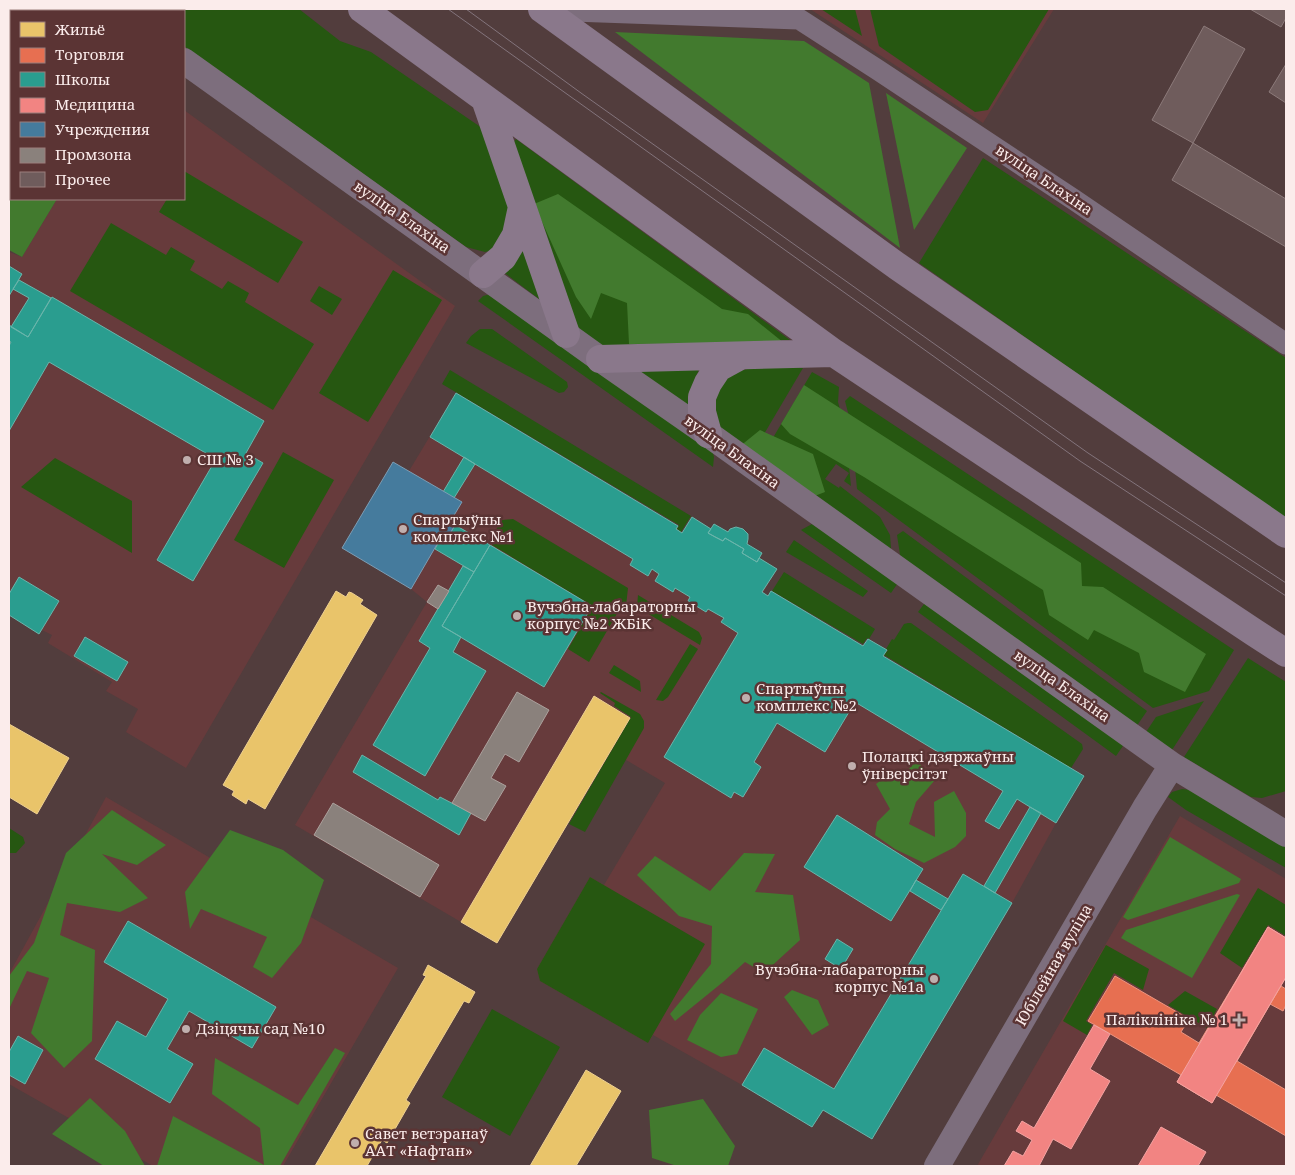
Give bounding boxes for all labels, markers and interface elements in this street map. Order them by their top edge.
legend [10,10,185,200]
text: Жильё [54,19,105,39]
text: Торговля [55,44,124,64]
text: Школы [55,69,110,89]
text: Медицина [55,94,135,114]
text: Учреждения [55,119,150,139]
street label: вуліца Блахіна [992,139,1097,219]
text: Промзона [55,144,132,164]
text: Прочее [55,169,111,189]
street label: вуліца Блахіна [350,176,455,257]
street label: вуліца Блахіна [681,410,784,493]
place label: СШ № 3 [197,449,254,469]
marker: СШ № 3 [181,454,193,466]
place label: Спартыўны комплекс №1 [413,509,514,546]
marker: Спартыўны комплекс №1 [397,523,409,535]
place label: Вучэбна-лабараторны корпус №2 ЖБіК [527,596,696,633]
marker: Вучэбна-лабараторны корпус №2 ЖБіК [511,610,523,622]
street label: вуліца Блахіна [1010,645,1115,726]
place label: Спартыўны комплекс №2 [756,678,857,715]
marker: Спартыўны комплекс №2 [740,692,752,704]
place label: Полацкі дзяржаўны ўніверсітэт [862,746,1014,783]
marker: Полацкі дзяржаўны ўніверсітэт [846,760,858,772]
street label: Юбілейная вуліца [1010,900,1096,1029]
place label: Вучэбна-лабараторны корпус №1а [755,959,924,996]
marker: Вучэбна-лабараторны корпус №1а [928,973,940,985]
place label: Паліклініка № 1 [1106,1009,1228,1029]
marker: Паліклініка № 1 [1232,1013,1246,1027]
place label: Дзіцячы сад №10 [196,1018,325,1038]
marker: Дзіцячы сад №10 [180,1023,192,1035]
place label: Савет ветэранаў ААТ «Нафтан» [365,1123,488,1160]
marker: Савет ветэранаў ААТ «Нафтан» [349,1137,361,1149]

